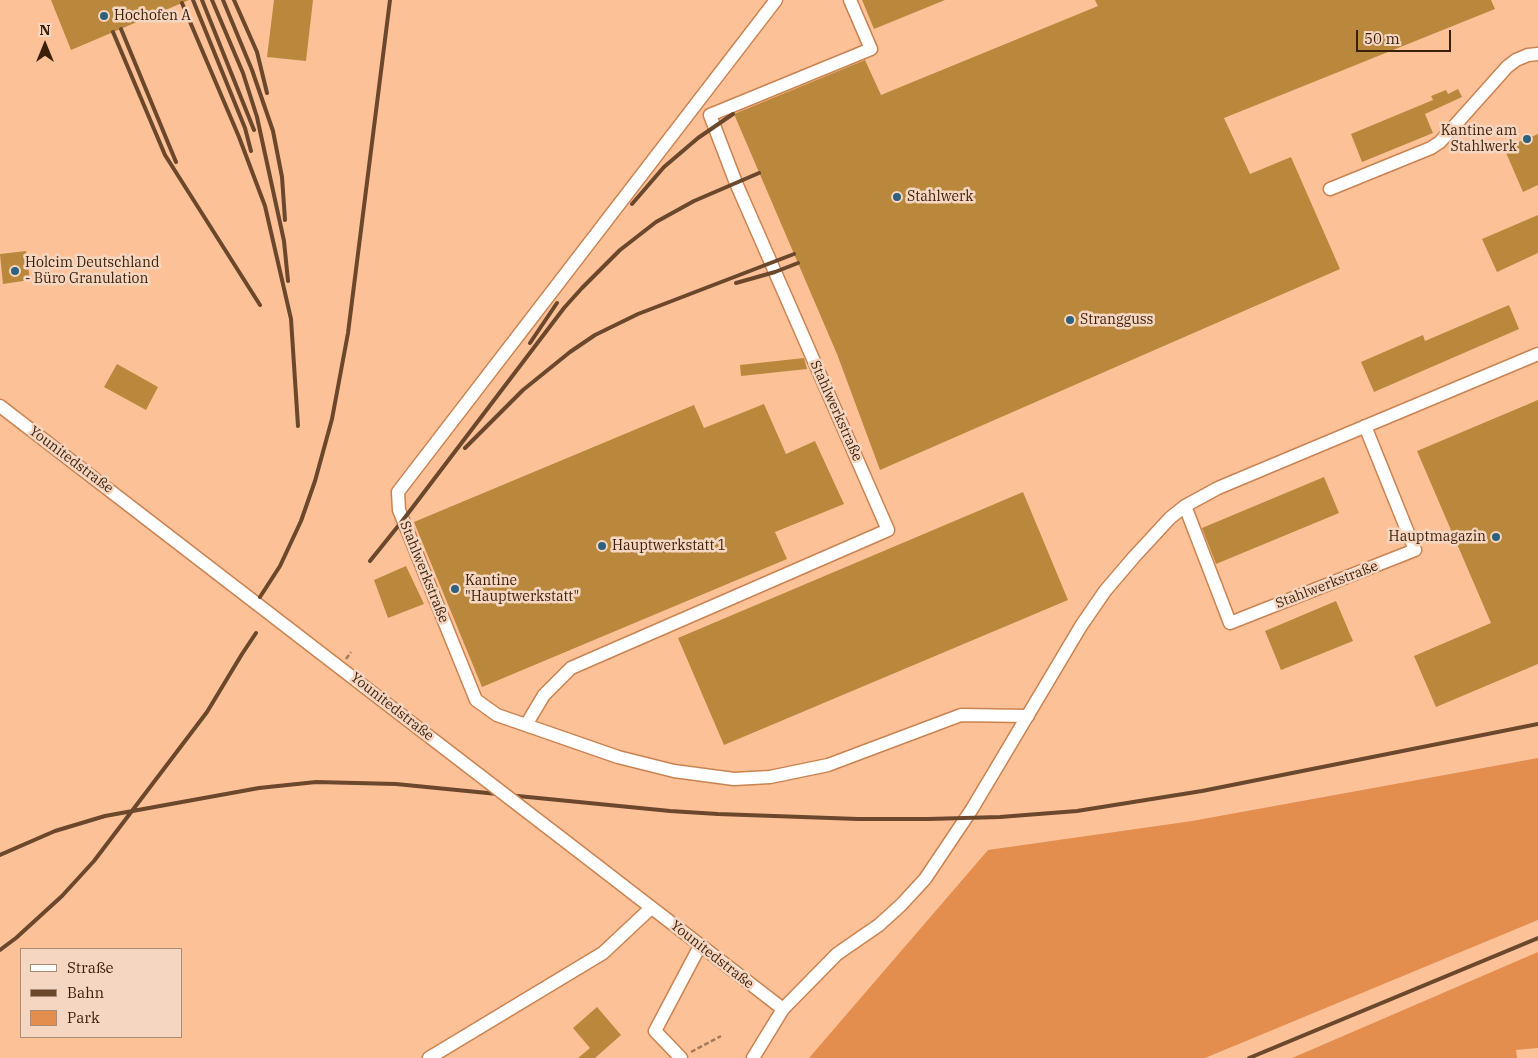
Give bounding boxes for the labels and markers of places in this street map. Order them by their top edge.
place label: Hochofen A [114,8,191,24]
marker: Hochofen A [98,10,110,22]
place label: Kantine am Stahlwerk [1441,123,1517,156]
marker: Kantine am Stahlwerk [1521,133,1533,145]
place label: Stahlwerk [907,189,973,205]
marker: Stahlwerk [891,191,903,203]
place label: Holcim Deutschland - Büro Granulation [25,255,159,288]
marker: Holcim Deutschland - Büro Granulation [9,265,21,277]
place label: Strangguss [1080,312,1153,328]
marker: Strangguss [1064,314,1076,326]
place label: Hauptmagazin [1389,529,1486,545]
marker: Hauptmagazin [1490,531,1502,543]
place label: Hauptwerkstatt 1 [612,538,726,554]
marker: Hauptwerkstatt 1 [596,540,608,552]
place label: Kantine "Hauptwerkstatt" [465,573,579,606]
marker: Kantine "Hauptwerkstatt" [449,583,461,595]

